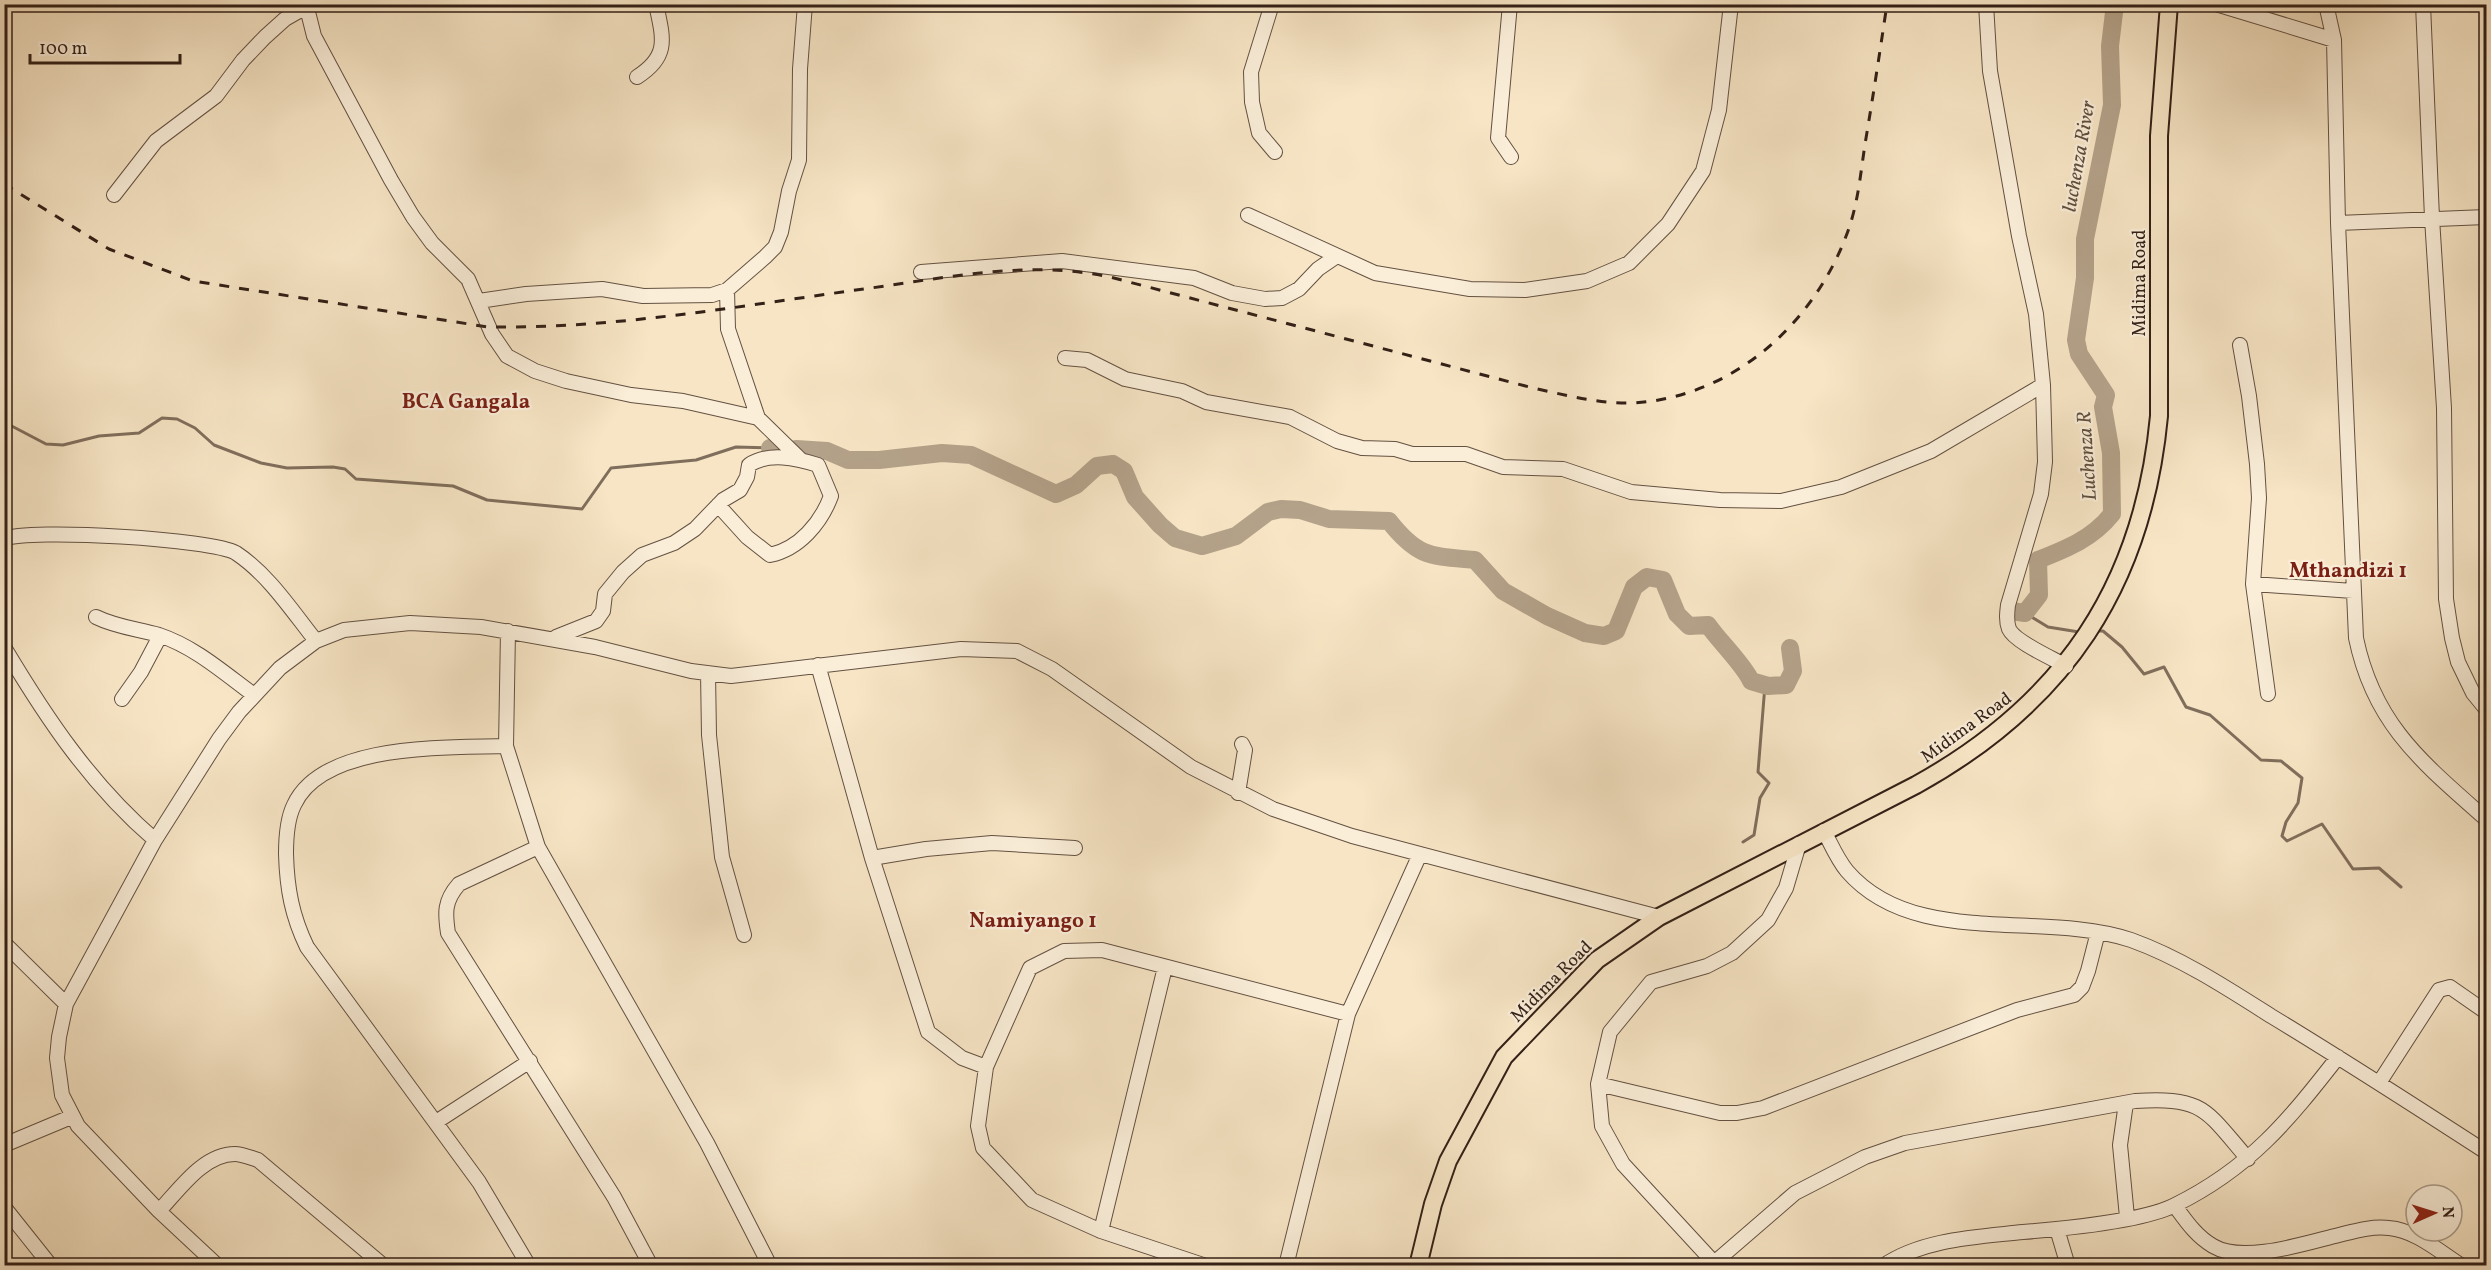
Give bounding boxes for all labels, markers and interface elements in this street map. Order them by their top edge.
scale bar [30,27,180,65]
text: 100 m [39,37,88,62]
water label: luchenza River [2056,98,2104,214]
street label: Midima Road [2128,230,2153,336]
district label: BCA Gangala [402,388,530,417]
water label: Luchenza R [2071,410,2105,502]
district label: Mthandizi 1 [2289,557,2407,586]
street label: Midima Road [1916,687,2017,770]
district label: Namiyango 1 [969,907,1097,936]
street label: Midima Road [1505,935,1599,1029]
north arrow [2404,1183,2464,1243]
text: N [2436,1206,2458,1219]

